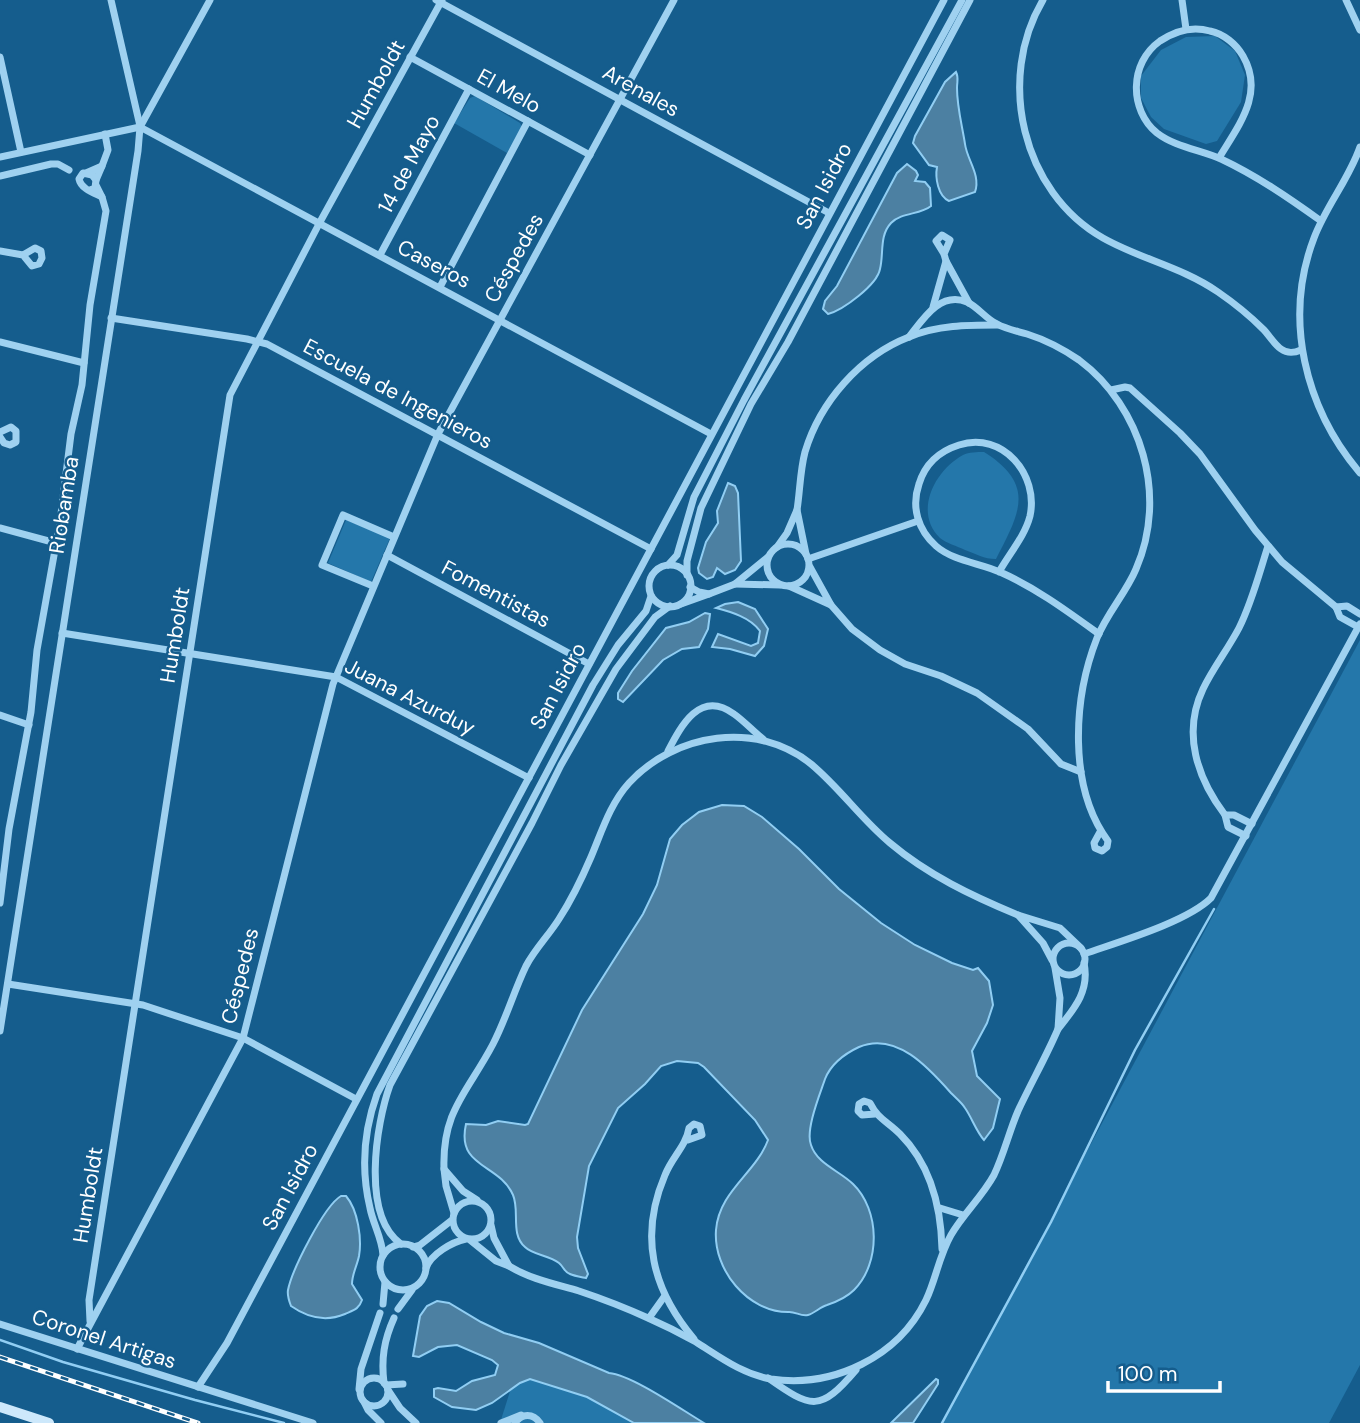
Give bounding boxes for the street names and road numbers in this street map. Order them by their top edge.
street label: Humboldt [340,35,412,133]
street label: Arenales [598,58,684,124]
street label: El Melo [472,62,546,120]
street label: 14 de Mayo [371,110,447,218]
street label: San Isidro [789,138,859,234]
street label: Céspedes [478,208,550,308]
street label: Caseros [392,233,476,295]
street label: Escuela de Ingenieros [299,332,497,456]
street label: Riobamba [43,454,85,556]
street label: Fomentistas [437,554,555,634]
street label: Humboldt [154,585,196,685]
street label: San Isidro [523,638,593,734]
street label: Juana Azurduy [340,652,480,742]
street label: Céspedes [215,925,265,1027]
street label: San Isidro [255,1139,325,1235]
street label: Humboldt [67,1145,109,1245]
street label: Coronel Artigas [28,1302,180,1376]

